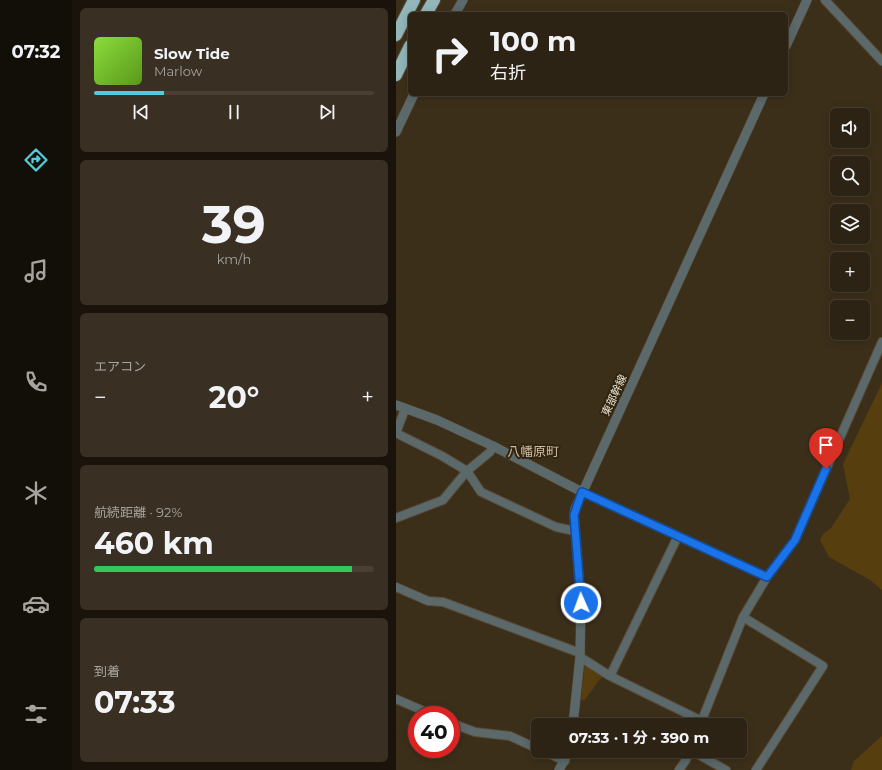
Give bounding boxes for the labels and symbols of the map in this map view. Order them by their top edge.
street label: 東部幹線 [598,372,630,418]
pin [809,428,843,469]
district label: 八幡原町 [507,443,559,459]
position arrow [560,582,602,624]
speed limit sign: 40 [408,706,460,758]

